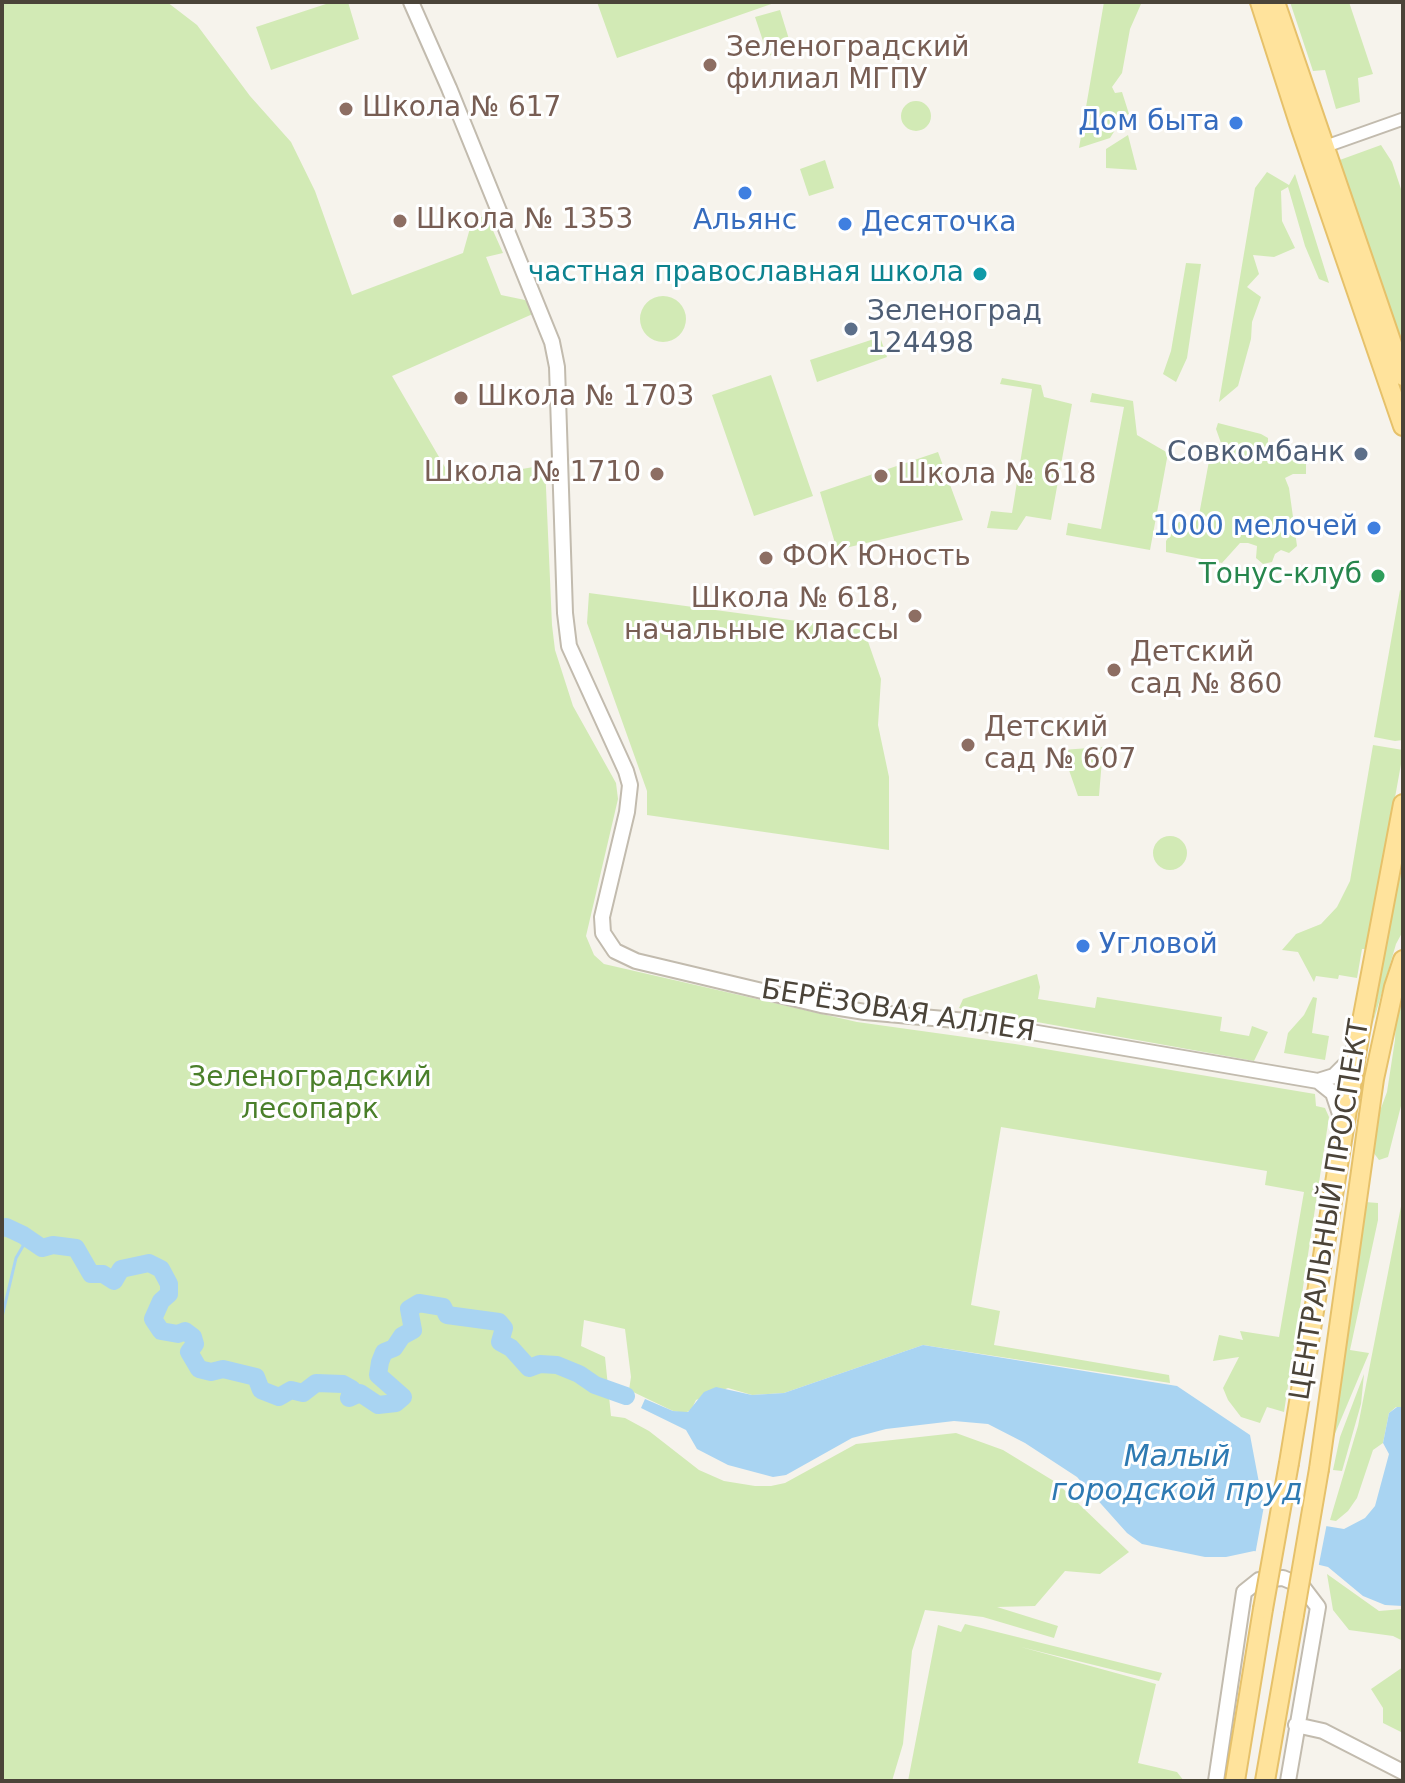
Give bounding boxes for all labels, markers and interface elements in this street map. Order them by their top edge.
place label: Зеленоградский филиал МГПУ [726,32,969,98]
marker: Зеленоградский филиал МГПУ [701,56,719,74]
place label: Школа № 617 [362,92,561,126]
marker: Школа № 617 [337,100,355,118]
place label: Дом быта [1078,106,1220,140]
marker: Дом быта [1227,114,1245,132]
marker: Альянс [736,184,754,202]
place label: Школа № 1353 [416,204,633,238]
place label: Альянс [693,205,797,239]
place label: Десяточка [861,207,1016,241]
marker: Школа № 1353 [391,212,409,230]
marker: Десяточка [836,215,854,233]
place label: частная православная школа [528,257,964,291]
marker: частная православная школа [971,265,989,283]
place label: Зеленоград 124498 [867,296,1042,362]
marker: Зеленоград 124498 [842,320,860,338]
place label: Школа № 1703 [477,381,694,415]
marker: Школа № 1703 [452,389,470,407]
place label: Совкомбанк [1167,437,1345,471]
marker: Совкомбанк [1352,445,1370,463]
place label: Школа № 1710 [424,457,641,491]
place label: Школа № 618 [897,459,1096,493]
marker: Школа № 1710 [648,465,666,483]
marker: Школа № 618 [872,467,890,485]
place label: 1000 мелочей [1152,511,1358,545]
marker: 1000 мелочей [1365,519,1383,537]
place label: ФОК Юность [782,541,971,575]
marker: ФОК Юность [757,549,775,567]
place label: Тонус-клуб [1199,559,1362,593]
marker: Тонус-клуб [1369,567,1387,585]
place label: Школа № 618, начальные классы [624,583,899,649]
marker: Школа № 618, начальные классы [906,607,924,625]
place label: Детский сад № 860 [1130,637,1282,703]
marker: Детский сад № 860 [1105,661,1123,679]
place label: Детский сад № 607 [984,712,1136,778]
marker: Детский сад № 607 [959,736,977,754]
place label: Угловой [1099,929,1218,963]
marker: Угловой [1074,937,1092,955]
street label: БЕРЁЗОВАЯ АЛЛЕЯ [759,974,1037,1050]
street label: ЦЕНТРАЛЬНЫЙ ПРОСПЕКТ [1284,1017,1378,1403]
park label: Зеленоградский лесопарк [188,1062,432,1128]
water label: Малый городской пруд [1051,1440,1303,1510]

